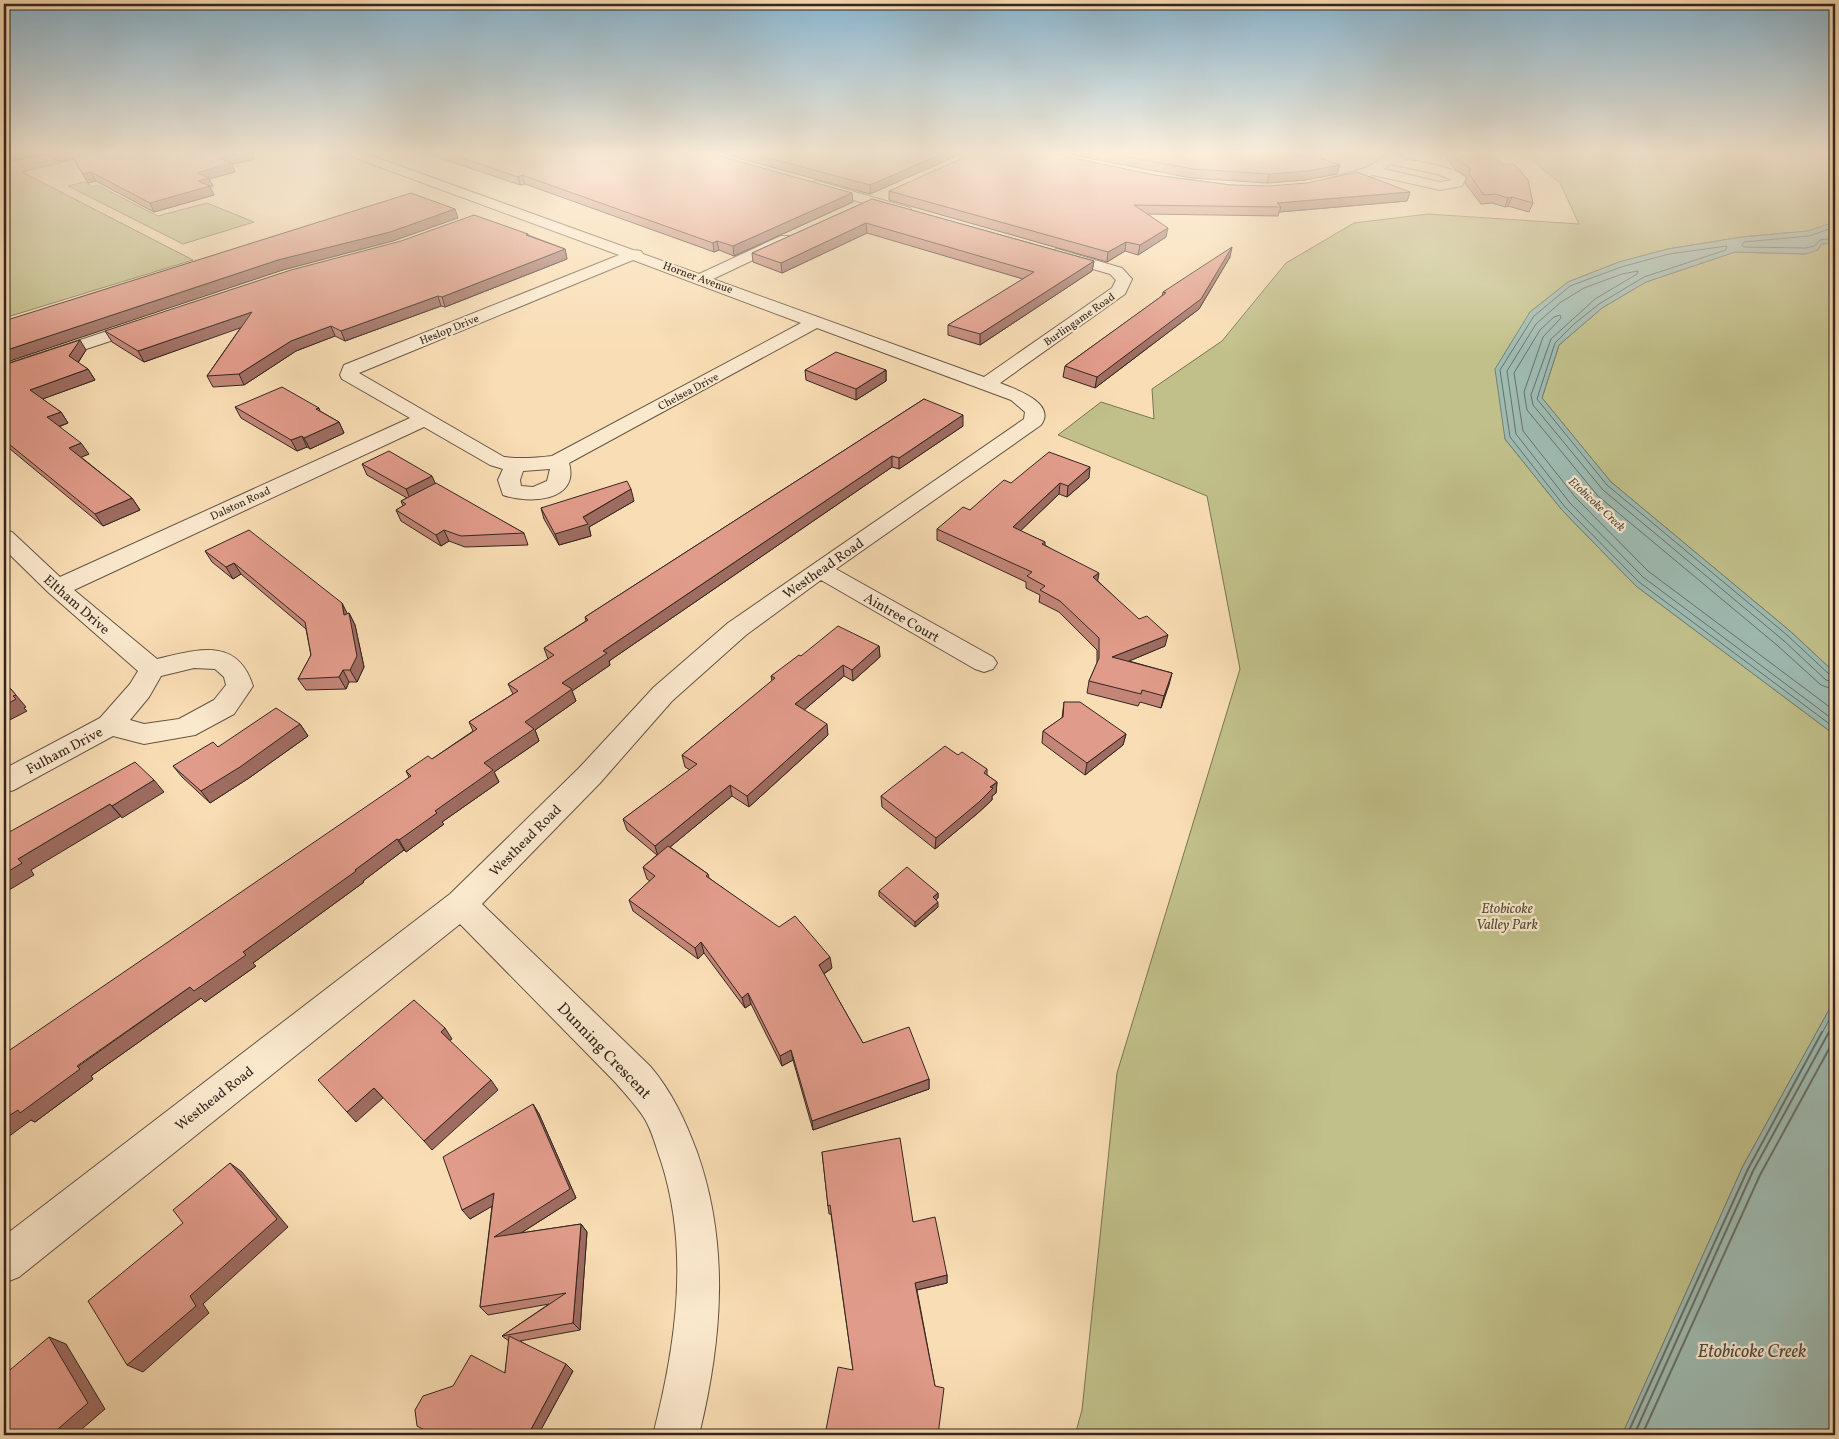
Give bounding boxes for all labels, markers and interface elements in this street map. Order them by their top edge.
street label: Horner Avenue [660,259,735,298]
street label: Burlingame Road [1041,290,1119,350]
street label: Heslop Drive [418,312,481,349]
street label: Chelsea Drive [656,370,722,415]
water label: Etobicoke Creek [1564,474,1629,536]
street label: Dalston Road [208,484,273,525]
street label: Westhead Road [780,534,868,604]
street label: Eltham Drive [39,571,114,640]
street label: Aintree Court [860,589,943,648]
street label: Fulham Drive [23,723,107,779]
street label: Westhead Road [486,801,566,881]
park label: Etobicoke Valley Park [1476,900,1539,935]
street label: Dunning Crescent [552,998,656,1105]
street label: Westhead Road [172,1062,258,1136]
water label: Etobicoke Creek [1698,1340,1806,1365]

